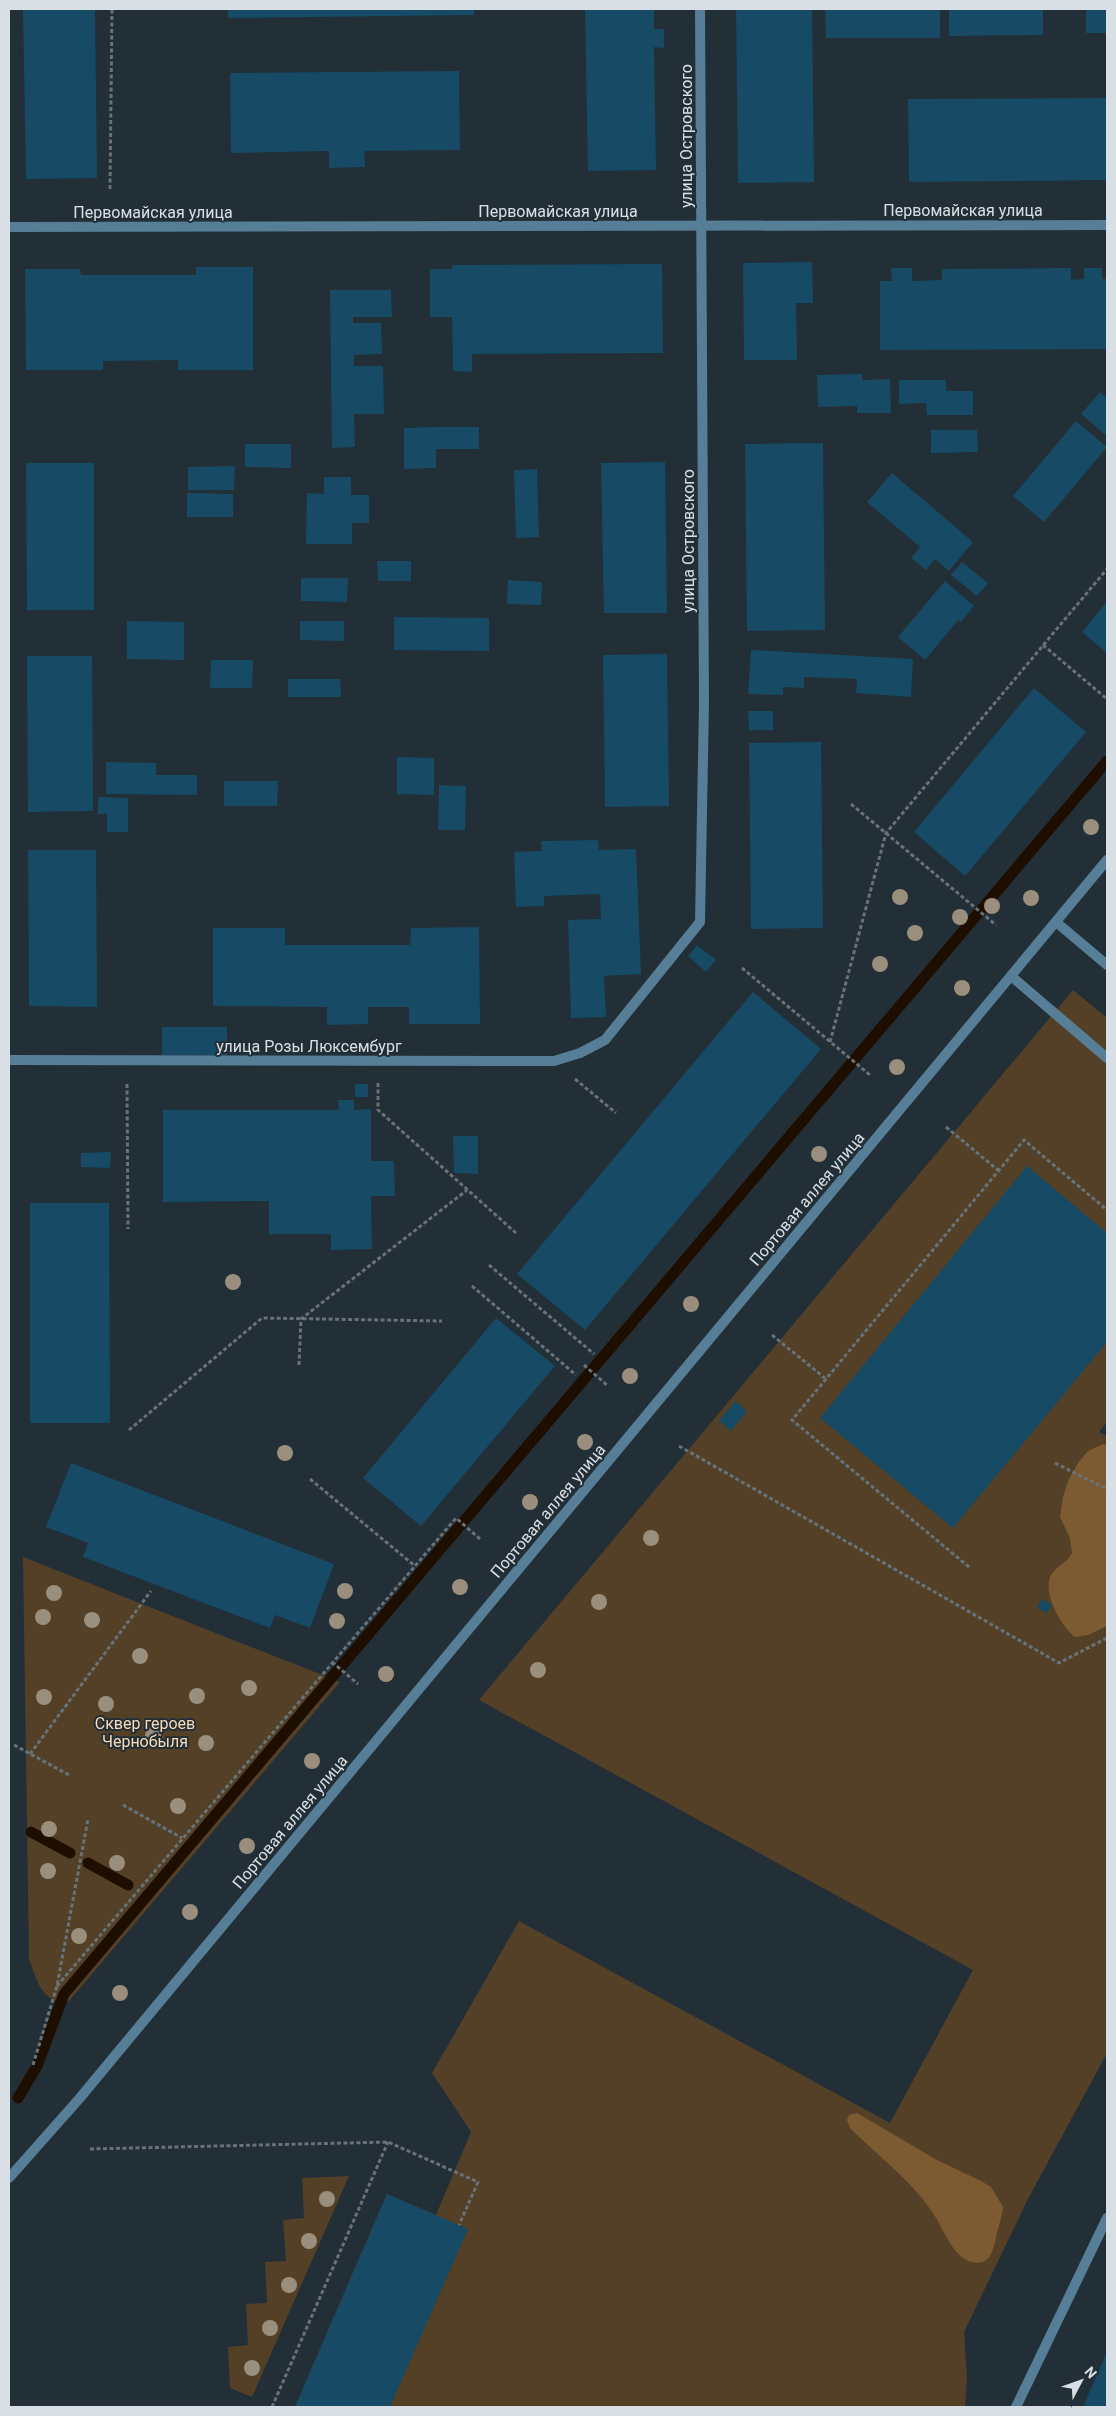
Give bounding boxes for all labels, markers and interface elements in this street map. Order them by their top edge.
street label: улица Островского [677,64,696,208]
street label: Первомайская улица [883,201,1043,220]
street label: Первомайская улица [478,202,638,221]
street label: Первомайская улица [73,203,233,222]
street label: улица Островского [679,469,698,613]
street label: улица Розы Люксембург [216,1037,402,1056]
street label: Портовая аллея улица [746,1128,868,1270]
street label: Портовая аллея улица [487,1440,609,1582]
park label: Сквер героев Чернобыля [95,1714,195,1751]
street label: Портовая аллея улица [229,1751,351,1893]
north arrow [1056,2356,1106,2406]
text: N [1082,2363,1100,2381]

